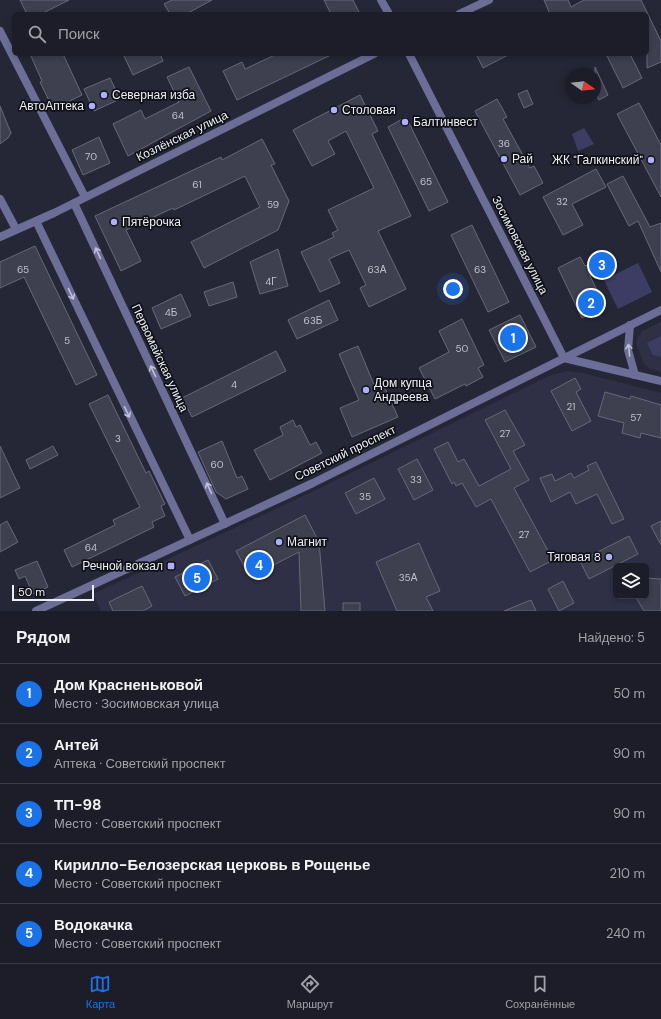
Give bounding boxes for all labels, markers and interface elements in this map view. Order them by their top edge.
search box [12,12,649,56]
icon: search [26,23,48,45]
text: Поиск [58,24,100,44]
north arrow [565,68,601,104]
place label: Северная изба [112,87,196,103]
marker: Северная изба [99,90,109,100]
place label: АвтоАптека [19,98,84,114]
marker: АвтоАптека [87,101,97,111]
place label: Столовая [342,102,396,118]
marker: Столовая [329,105,339,115]
street label: Козлёнская улица [134,107,231,165]
house number: 64 [172,109,184,122]
place label: Балтинвест [413,114,478,130]
marker: Балтинвест [400,117,410,127]
house number: 36 [498,137,510,150]
house number: 70 [85,150,97,163]
place label: Рай [512,151,533,167]
place label: ЖК "Галкинский" [552,152,644,168]
marker: Рай [499,154,509,164]
marker: ЖК "Галкинский" [646,155,656,165]
house number: 65 [420,175,432,188]
house number: 61 [192,178,202,191]
street label: Зосимовская улица [488,193,552,297]
house number: 32 [556,195,568,208]
house number: 59 [267,198,279,211]
place label: Пятёрочка [122,214,181,230]
marker: Пятёрочка [109,217,119,227]
one-way arrow [94,248,101,260]
pin: 3 [589,250,615,280]
house number: 65 [17,263,29,276]
house number: 63А [368,263,387,276]
house number: 63 [474,263,486,276]
house number: 4Г [265,275,277,288]
your location [443,279,463,299]
one-way arrow [68,288,75,300]
pin: 2 [578,288,604,318]
street label: Первомайская улица [128,301,192,415]
house number: 4Б [165,306,178,319]
house number: 63Б [304,314,323,327]
pin: 1 [500,323,526,353]
house number: 5 [64,334,70,347]
house number: 50 [456,342,469,355]
one-way arrow [625,344,633,357]
one-way arrow [149,365,156,377]
place label: Дом купца Андреева [374,375,432,405]
house number: 4 [231,378,237,391]
marker: Дом купца Андреева [361,385,371,395]
house number: 21 [567,400,575,413]
one-way arrow [124,405,131,417]
house number: 57 [630,411,642,424]
street label: Советский проспект [292,421,399,485]
house number: 27 [500,427,510,440]
house number: 3 [115,432,121,445]
house number: 60 [210,458,224,471]
house number: 33 [410,473,422,486]
one-way arrow [205,483,212,495]
house number: 35 [359,490,371,503]
house number: 27 [519,528,529,541]
place label: Магнит [287,534,328,550]
marker: Магнит [274,537,284,547]
house number: 64 [85,541,97,554]
place label: Тяговая 8 [547,549,601,565]
pin: 4 [246,550,272,580]
marker: Тяговая 8 [604,552,614,562]
place label: Речной вокзал [82,558,163,574]
marker: Речной вокзал [166,561,176,571]
pin: 5 [184,563,210,593]
map controls [613,563,649,599]
button: layers [613,563,649,599]
house number: 35А [399,571,418,584]
scale bar [12,583,94,602]
text: 50 m [18,585,45,599]
text: Рядом [16,626,71,648]
text: Найдено: 5 [578,629,645,646]
text: Дом Красненьковой [54,675,203,695]
text: 1 [27,685,31,702]
text: 50 m [613,685,645,702]
text: Место · Зосимовская улица [54,695,219,712]
text: Антей [54,735,99,755]
text: 2 [25,745,33,762]
text: 90 m [613,745,645,762]
text: Аптека · Советский проспект [54,755,226,772]
text: ТП-98 [54,795,102,815]
text: 3 [25,805,33,822]
text: 90 m [613,805,645,822]
text: Место · Советский проспект [54,815,221,832]
text: Кирилло-Белозерская церковь в Рощенье [54,855,370,875]
text: 4 [25,865,33,882]
text: 210 m [610,865,645,882]
text: Место · Советский проспект [54,875,221,892]
text: Водокачка [54,915,133,935]
text: 5 [25,925,33,942]
text: 240 m [606,925,645,942]
text: Место · Советский проспект [54,935,221,952]
tab: Карта [86,973,115,1011]
tab: Маршрут [287,973,334,1011]
tab: Сохранённые [505,973,575,1011]

